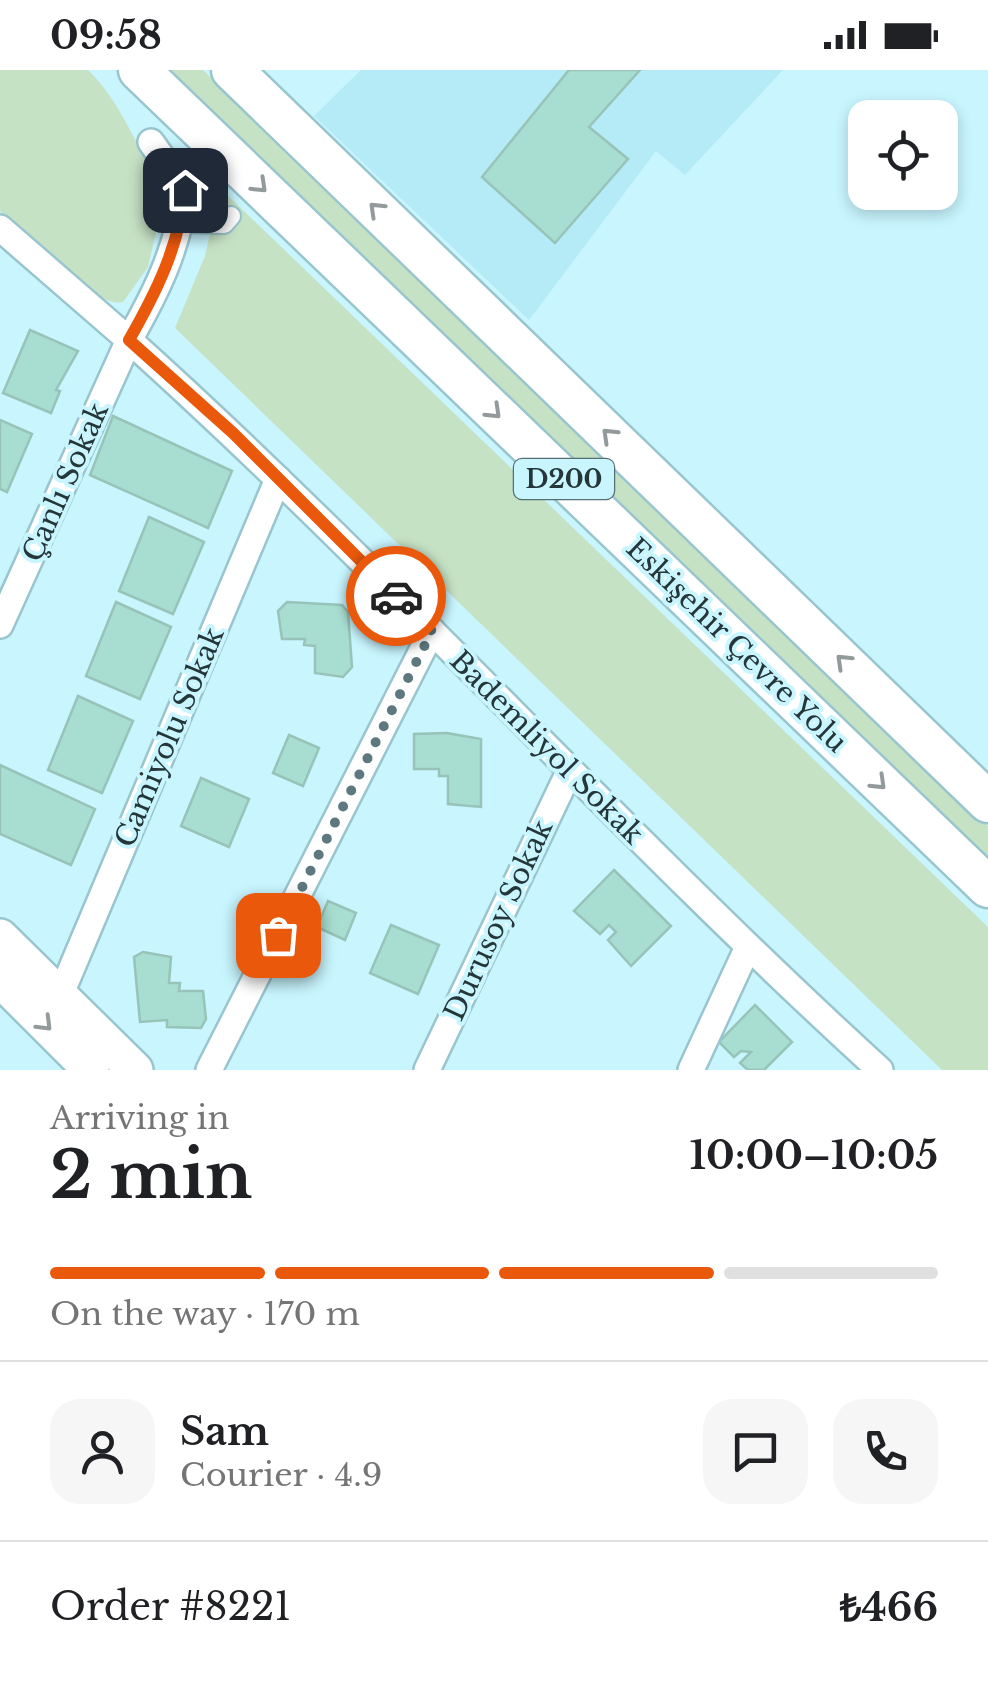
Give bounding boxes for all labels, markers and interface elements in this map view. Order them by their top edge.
text: 09:58 [50,12,162,59]
map controls [848,100,958,210]
button: locate [848,100,958,210]
pin [143,148,228,233]
icon: home [158,163,213,218]
one-way arrow [248,174,267,192]
one-way arrow [369,202,387,220]
street label: Çanlı Sokak [15,397,116,567]
one-way arrow [483,400,501,418]
one-way arrow [602,429,621,447]
road number: D200 [514,459,614,499]
street label: Eskişehir Çevre Yolu [619,531,854,760]
courier [346,546,446,646]
icon: car [369,569,424,624]
street label: Camiyolu Sokak [107,621,232,852]
street label: Bademliyol Sokak [442,643,651,852]
one-way arrow [836,655,854,673]
one-way arrow [868,771,886,789]
street label: Durusoy Sokak [437,814,561,1026]
pin [236,893,321,978]
icon: bag [251,908,306,963]
one-way arrow [34,1013,52,1031]
text: Arriving in [50,1098,229,1138]
text: 10:00–10:05 [689,1132,938,1179]
text: 2 min [50,1135,252,1216]
text: On the way · 170 m [50,1294,360,1334]
button: person [50,1399,155,1504]
button: chat [703,1399,808,1504]
button: phone [833,1399,938,1504]
text: Sam [180,1408,269,1455]
text: Courier · 4.9 [180,1455,382,1495]
text: Order #8221 [50,1583,291,1630]
text: ₺466 [840,1584,938,1631]

